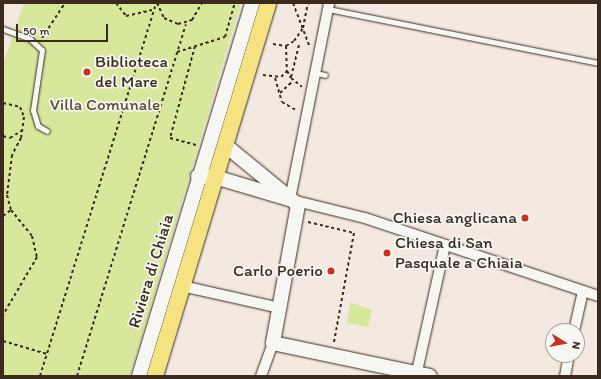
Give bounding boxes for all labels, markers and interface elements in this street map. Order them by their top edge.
scale bar [18,16,110,42]
text: 50 m [23,24,49,38]
place label: Biblioteca del Mare [95,52,168,92]
marker: Biblioteca del Mare [82,67,92,77]
park label: Villa Comunale [50,95,160,115]
place label: Chiesa anglicana [393,208,517,228]
street label: Riviera di Chiaia [124,212,178,330]
marker: Chiesa anglicana [520,213,530,223]
place label: Chiesa di San Pasquale a Chiaia [395,233,523,273]
marker: Chiesa di San Pasquale a Chiaia [382,248,392,258]
place label: Carlo Poerio [233,261,323,281]
marker: Carlo Poerio [326,266,336,276]
north arrow [545,323,585,363]
text: N [569,340,583,350]

